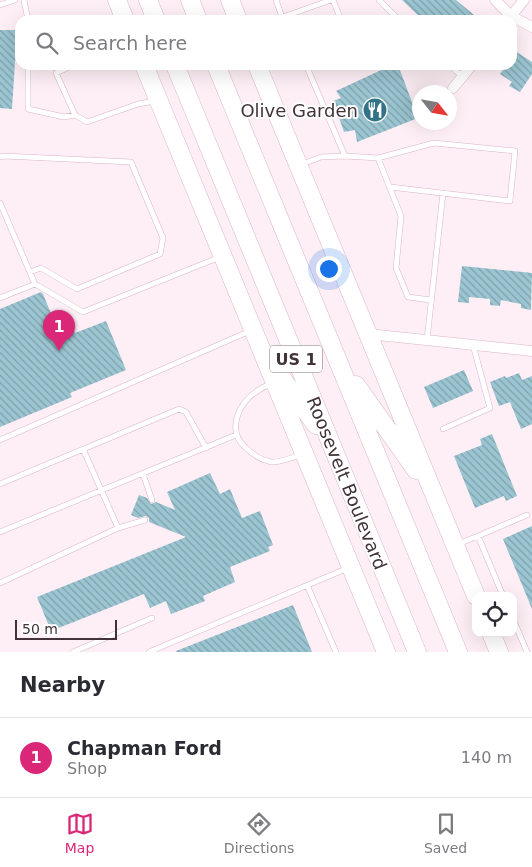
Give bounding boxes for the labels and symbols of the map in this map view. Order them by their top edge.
north arrow [412,85,457,130]
restaurant icon: Olive Garden [362,97,388,123]
place label: Olive Garden [240,100,358,121]
your location [316,256,342,282]
pin: 1 [43,310,75,351]
road number: US 1 [270,346,322,372]
street label: Roosevelt Boulevard [303,393,391,573]
scale bar [15,617,118,640]

